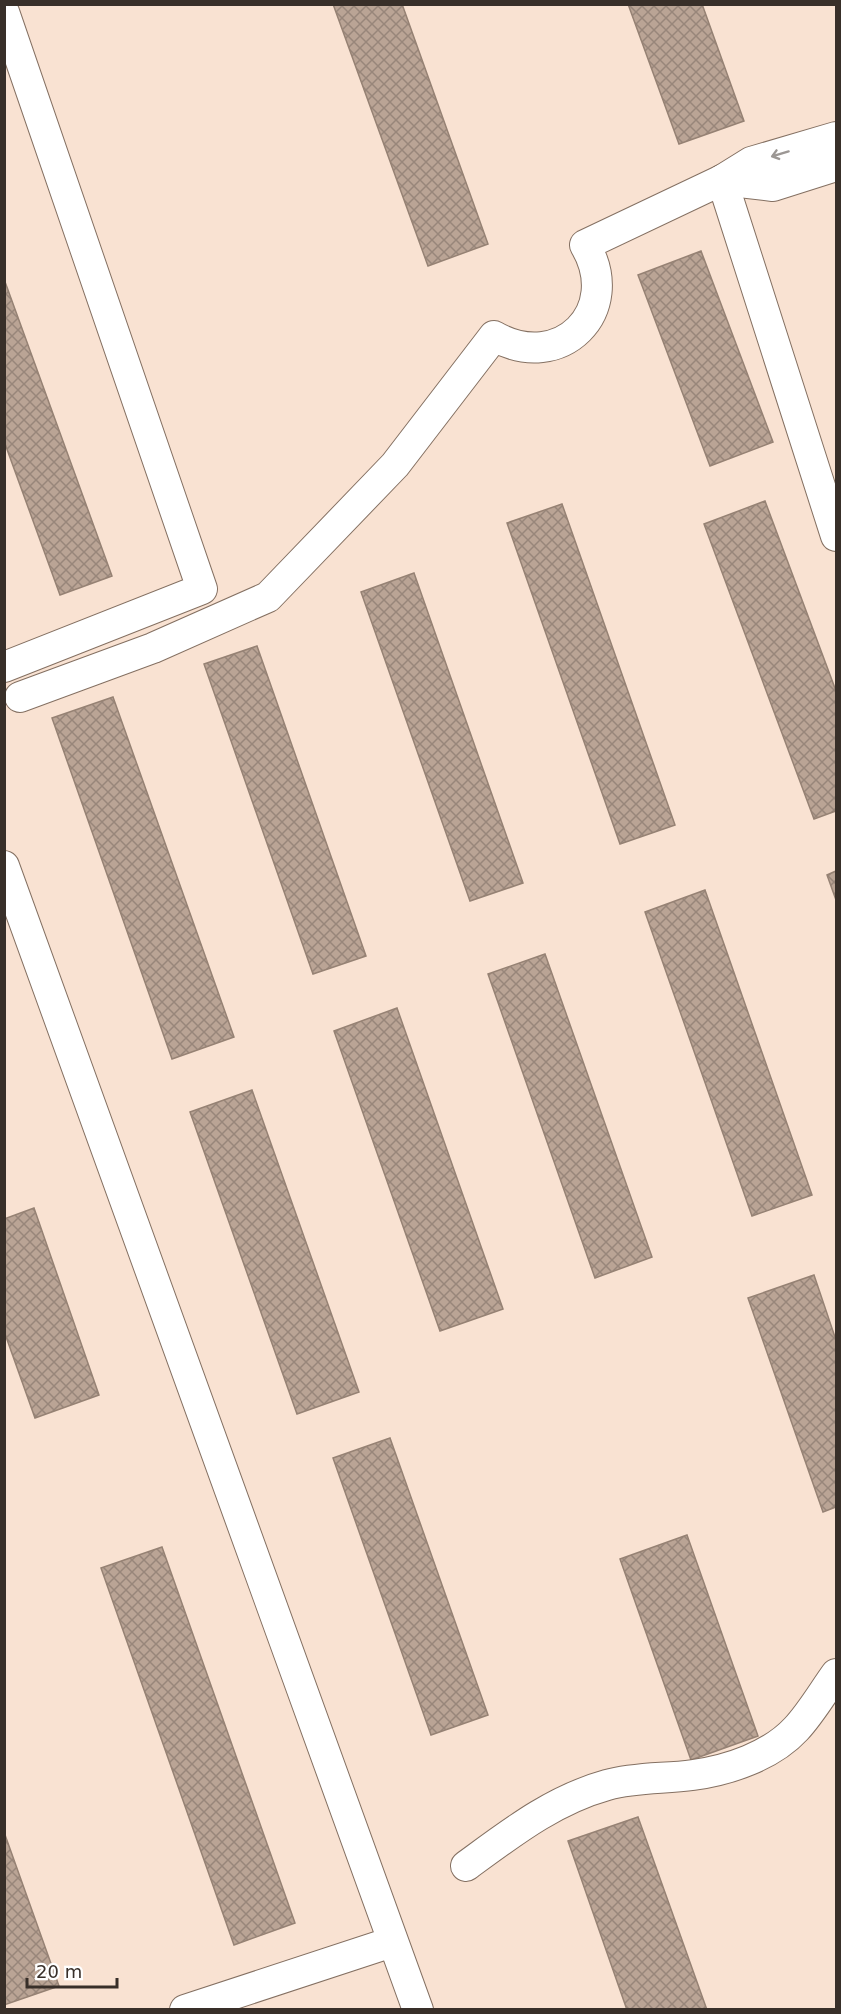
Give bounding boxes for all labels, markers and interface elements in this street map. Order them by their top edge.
one-way arrow [771,149,790,160]
scale bar [27,1951,117,1989]
text: 20 m [36,1961,82,1982]

